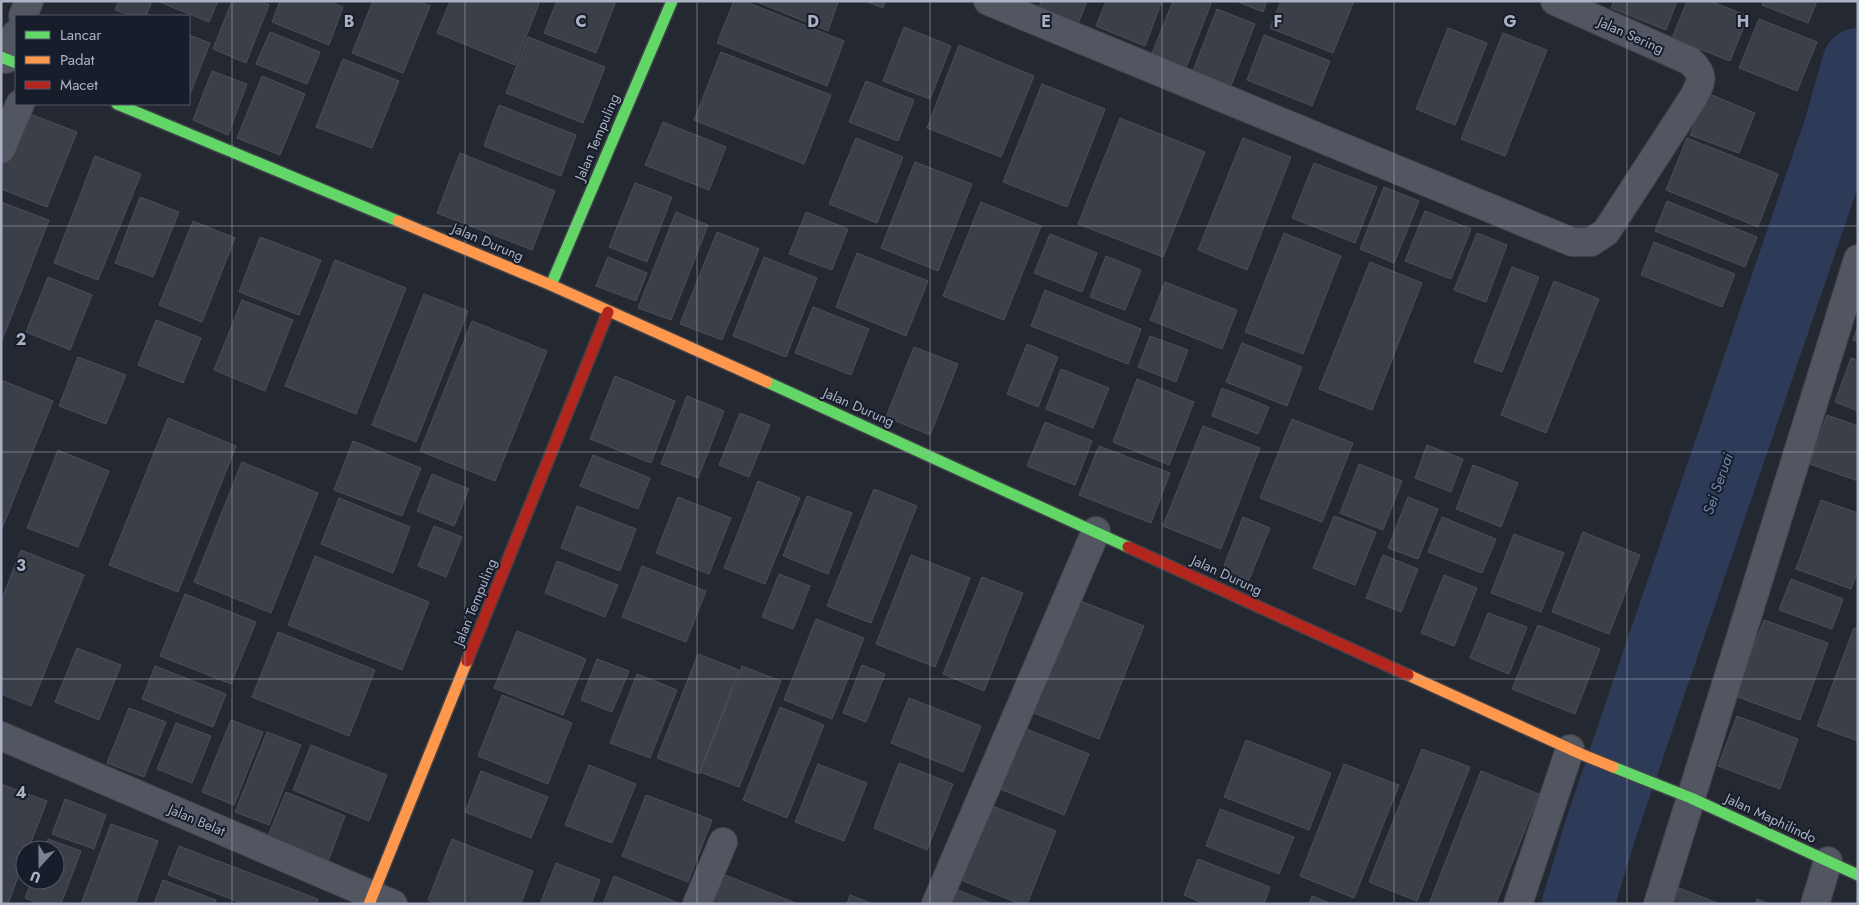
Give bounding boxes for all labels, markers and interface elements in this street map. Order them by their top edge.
text: B [344,10,354,33]
text: C [575,10,587,33]
text: D [807,10,819,33]
text: E [1041,10,1051,33]
text: F [1274,10,1282,33]
text: G [1503,10,1517,33]
text: H [1737,10,1749,33]
street label: Jalan Sering [1593,11,1667,58]
legend [15,15,190,105]
text: Lancar [60,24,102,46]
text: Padat [60,49,95,71]
text: Macet [60,74,98,96]
street label: Jalan Tempuling [569,91,624,185]
street label: Jalan Durung [447,217,527,266]
text: 2 [16,328,26,351]
street label: Jalan Durung [818,382,898,432]
water label: Sei Seruai [1697,450,1739,518]
street label: Jalan Durung [1187,549,1266,600]
text: 3 [16,554,26,577]
street label: Jalan Tempuling [448,555,502,650]
text: 4 [15,781,27,804]
street label: Jalan Maphilindo [1720,787,1820,848]
street label: Jalan Belat [164,798,229,841]
north arrow [15,840,65,890]
text: U [27,866,44,888]

